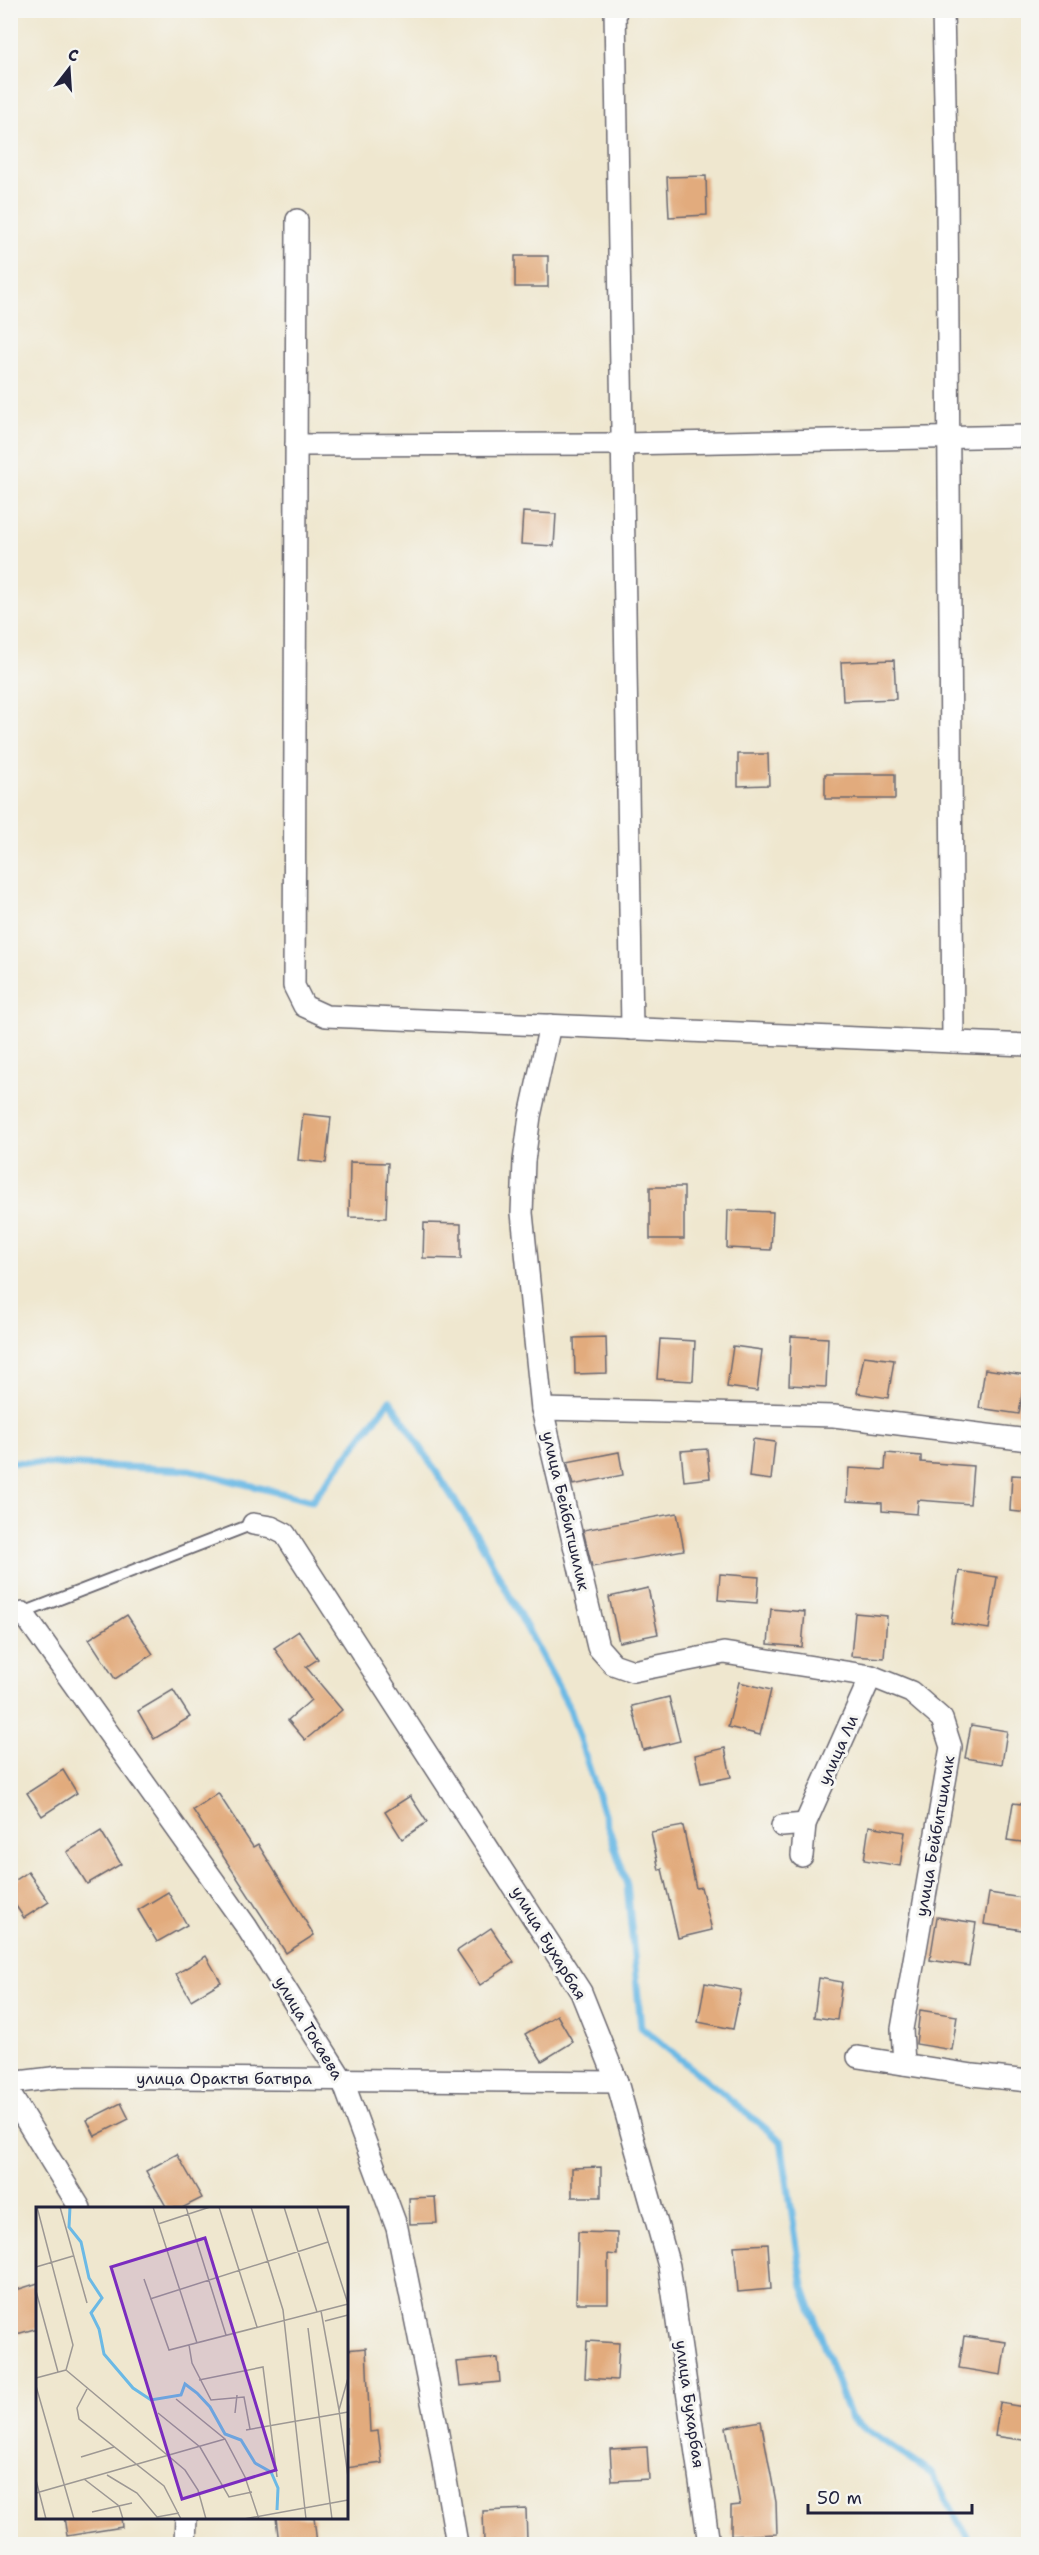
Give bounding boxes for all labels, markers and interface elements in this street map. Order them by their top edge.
north arrow [39,39,99,99]
text: С [65,44,81,67]
street label: улица Бейбитшилик [537,1429,595,1593]
street label: улица Ли [813,1712,863,1788]
street label: улица Бейбитшилик [911,1753,960,1918]
street label: улица Бухарбая [507,1882,591,2004]
street label: улица Токаева [270,1972,348,2084]
street label: улица Оракты батыра [136,2068,312,2089]
inset map [36,2207,348,2519]
street label: улица Бухарбая [671,2339,709,2469]
scale bar [808,2477,972,2515]
text: 50 m [817,2486,862,2510]

